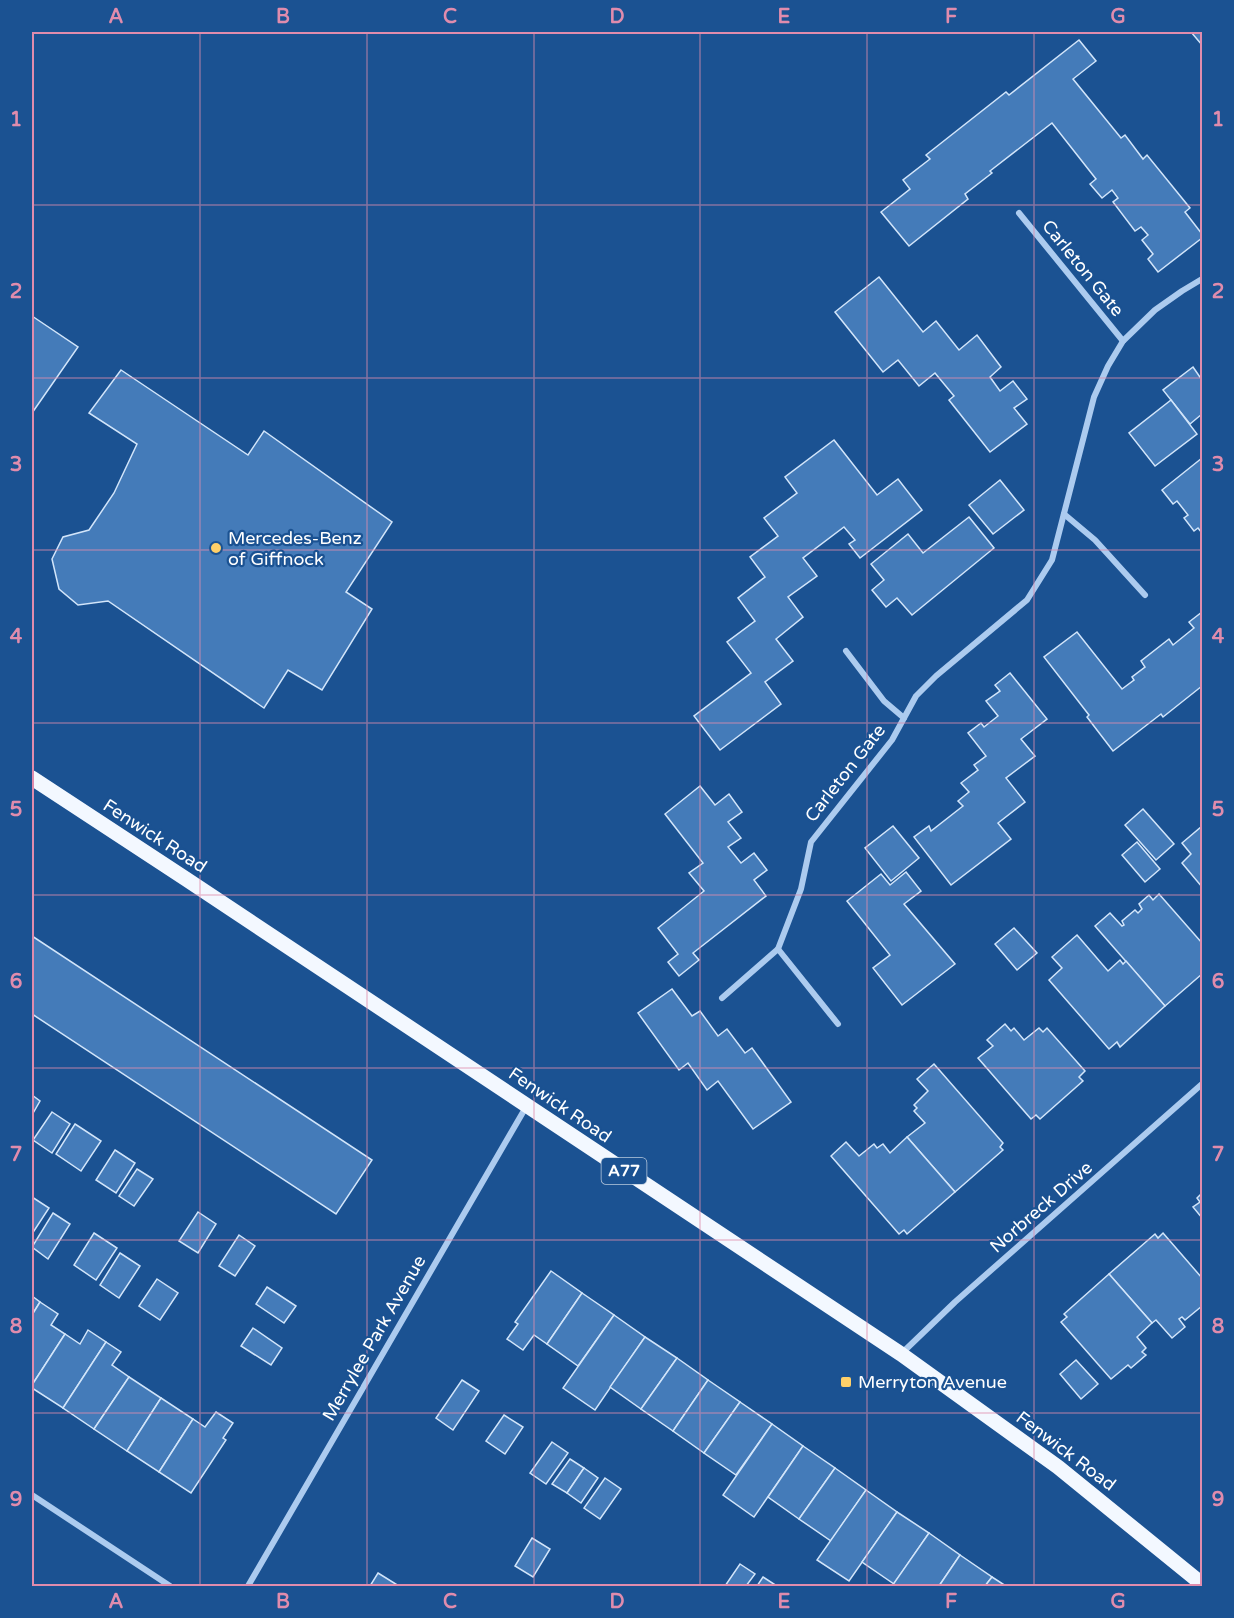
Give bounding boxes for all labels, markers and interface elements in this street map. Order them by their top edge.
text: A [109,5,124,29]
text: B [276,5,290,29]
text: C [443,5,457,29]
text: D [609,5,625,29]
text: E [778,5,791,29]
text: F [945,5,957,29]
text: G [1110,5,1126,29]
text: 1 [10,108,22,132]
text: 1 [1212,108,1224,132]
street label: Carleton Gate [1037,215,1129,321]
text: 2 [10,280,22,304]
text: 2 [1212,280,1224,304]
text: 3 [10,453,22,477]
text: 3 [1212,453,1224,477]
place label: Mercedes-Benz of Giffnock [228,527,362,570]
marker: Mercedes-Benz of Giffnock [209,541,223,555]
text: 4 [10,625,23,649]
text: 4 [1212,625,1225,649]
street label: Carleton Gate [800,720,890,826]
street label: Fenwick Road [99,794,211,878]
text: 5 [10,798,22,822]
text: 5 [1212,798,1224,822]
text: 6 [10,970,22,994]
text: 6 [1212,970,1224,994]
street label: Fenwick Road [504,1063,616,1147]
text: 7 [10,1143,22,1167]
text: 7 [1212,1143,1224,1167]
street label: Norbreck Drive [985,1157,1097,1257]
road number: A77 [602,1158,646,1184]
street label: Merrylee Park Avenue [318,1251,430,1425]
text: 8 [10,1315,22,1339]
text: 8 [1212,1315,1224,1339]
place label: Merryton Avenue [858,1371,1007,1393]
marker: Merryton Avenue [839,1375,853,1389]
street label: Fenwick Road [1012,1406,1120,1496]
text: 9 [10,1488,22,1512]
text: 9 [1212,1488,1224,1512]
text: A [109,1590,124,1614]
text: B [276,1590,290,1614]
text: C [443,1590,457,1614]
text: D [609,1590,625,1614]
text: E [778,1590,791,1614]
text: F [945,1590,957,1614]
text: G [1110,1590,1126,1614]

